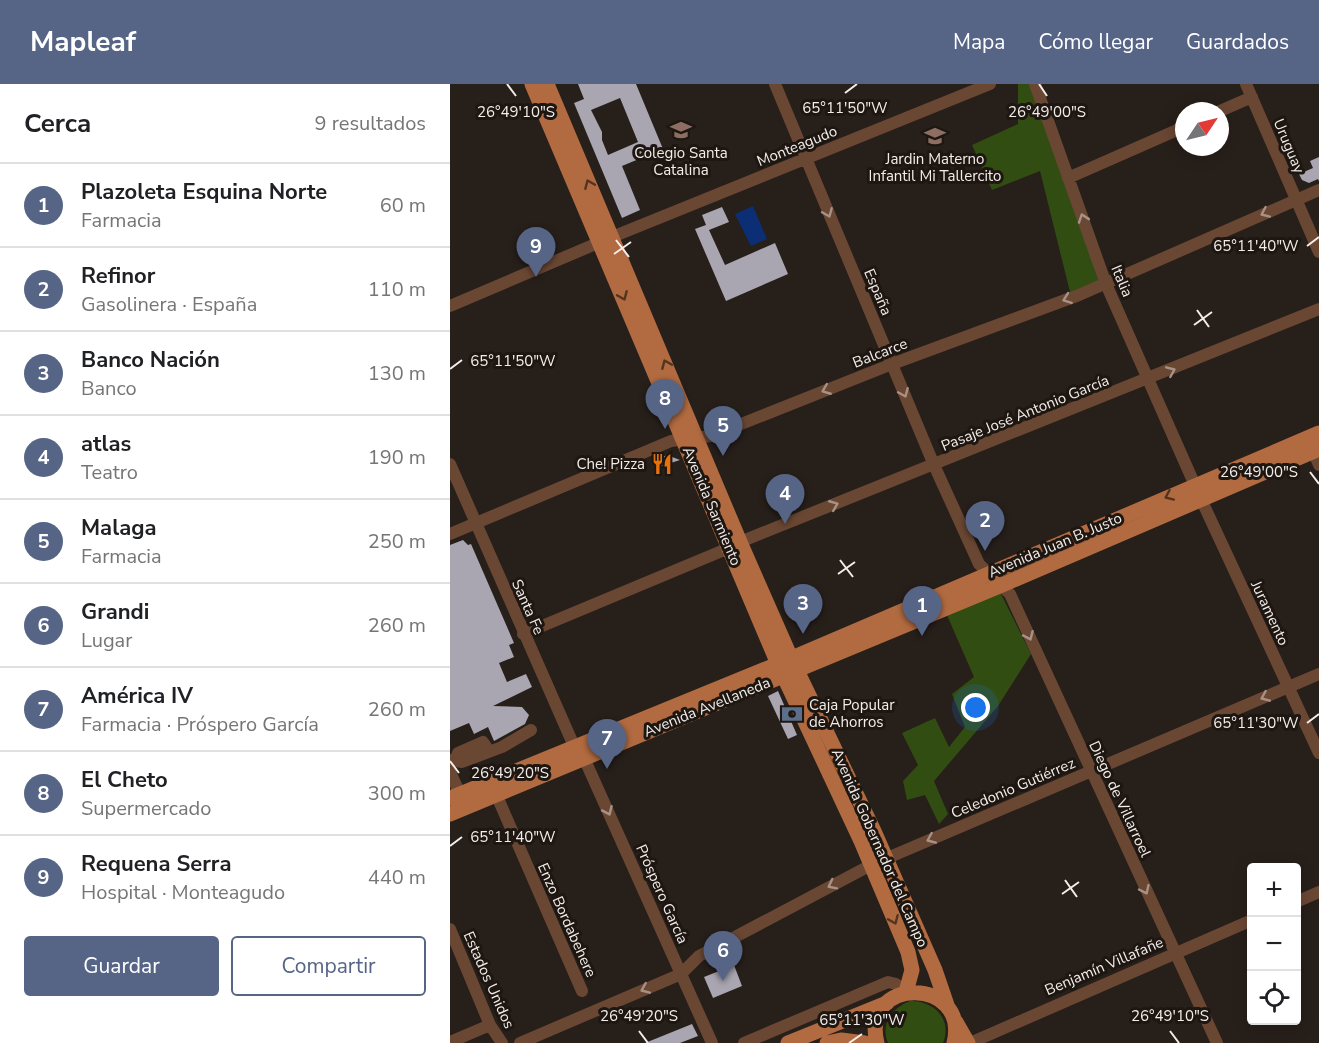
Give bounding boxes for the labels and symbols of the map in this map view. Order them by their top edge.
text: 65°11'50"W [802,98,888,118]
text: 26°49'10"S [477,102,555,122]
text: 26°49'00"S [1008,102,1086,122]
north arrow [1175,102,1229,156]
street label: Uruguay [1269,116,1310,177]
school or university icon: Colegio Santa Catalina [669,118,693,142]
street label: Monteagudo [754,121,840,171]
school or university icon: Jardin Materno Infantil Mi Tallercito [923,124,947,148]
place label: Colegio Santa Catalina [634,143,728,180]
place label: Jardin Materno Infantil Mi Tallercito [869,149,1001,186]
one-way arrow [585,180,597,191]
one-way arrow [1261,206,1272,218]
one-way arrow [821,207,833,218]
one-way arrow [1077,213,1090,224]
pin: 9 [516,228,556,277]
text: 65°11'40"W [1213,236,1299,256]
street label: Italia [1106,262,1138,300]
street label: España [859,266,897,318]
one-way arrow [616,290,628,301]
one-way arrow [1062,292,1073,305]
street label: Balcarce [850,333,910,373]
text: 65°11'50"W [470,351,556,371]
one-way arrow [661,359,673,370]
one-way arrow [1165,366,1176,378]
street label: Pasaje José Antonio García [938,370,1112,456]
pin: 8 [646,380,684,429]
one-way arrow [821,383,832,396]
one-way arrow [897,387,909,398]
pin: 5 [704,406,742,456]
street label: Avenida Sarmiento [678,443,746,569]
restaurant icon: Che! Pizza [650,452,674,476]
place label: Che! Pizza [576,454,645,474]
text: 26°49'00"S [1220,462,1298,482]
pin: 4 [766,474,804,524]
one-way arrow [1164,489,1175,501]
one-way arrow [827,500,838,512]
pin: 2 [966,502,1004,551]
street label: Avenida Juan B. Justo [985,508,1125,582]
street label: Santa Fe [507,576,549,638]
street label: Juramento [1246,576,1294,649]
pin: 3 [784,584,822,634]
pin: 1 [902,586,942,636]
one-way arrow [1022,630,1034,641]
street label: Avenida Avellaneda [641,672,773,742]
one-way arrow [1261,690,1272,702]
your location [961,693,990,722]
place label: Caja Popular de Ahorros [809,695,895,732]
bank icon: Caja Popular de Ahorros [780,702,804,726]
text: 65°11'30"W [1213,713,1299,733]
pin: 7 [588,720,626,769]
street label: Diego de Villarroel [1084,738,1156,861]
street label: Avenida Gobernador del Campo [827,745,933,951]
street label: Celedonio Gutiérrez [948,753,1078,823]
text: 26°49'20"S [471,763,549,783]
one-way arrow [601,805,613,816]
text: 65°11'40"W [470,827,556,847]
one-way arrow [927,832,938,844]
street label: Próspero García [631,841,693,947]
street label: Enzo Bordabehere [533,860,601,980]
one-way arrow [828,878,838,889]
one-way arrow [1137,884,1149,895]
one-way arrow [887,914,899,925]
street label: Estados Unidos [459,928,519,1032]
pin: 6 [704,932,742,981]
street label: Benjamín Villafañe [1042,932,1166,1000]
one-way arrow [640,982,651,994]
text: 26°49'20"S [600,1006,678,1026]
text: 26°49'10"S [1131,1006,1209,1026]
text: 65°11'30"W [819,1010,905,1030]

